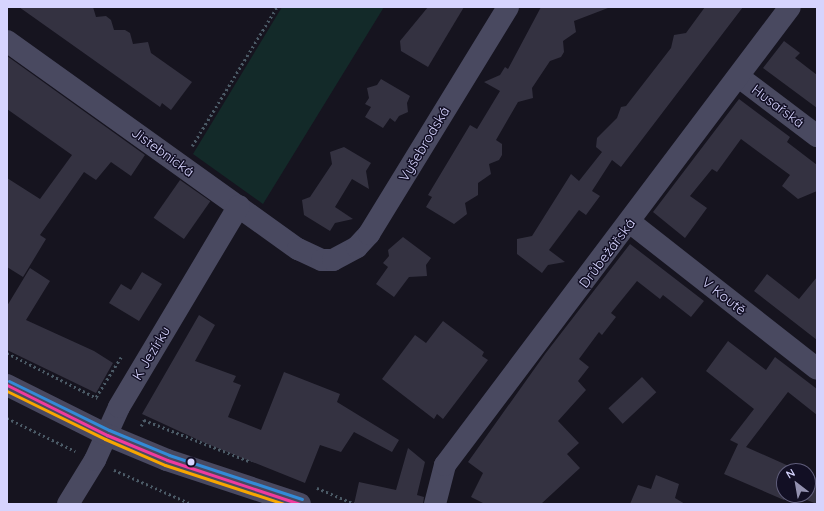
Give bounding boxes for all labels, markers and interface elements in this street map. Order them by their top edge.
street label: Husařská [749,81,807,131]
street label: Vyšebrodská [395,103,453,185]
street label: Jistebnická [129,124,197,180]
street label: Drůbežářská [575,215,639,291]
street label: V Koutě [699,274,749,318]
street label: K Jezírku [128,323,174,383]
unlabelled marker [186,457,196,467]
north arrow [776,463,816,503]
text: N [783,465,797,482]

